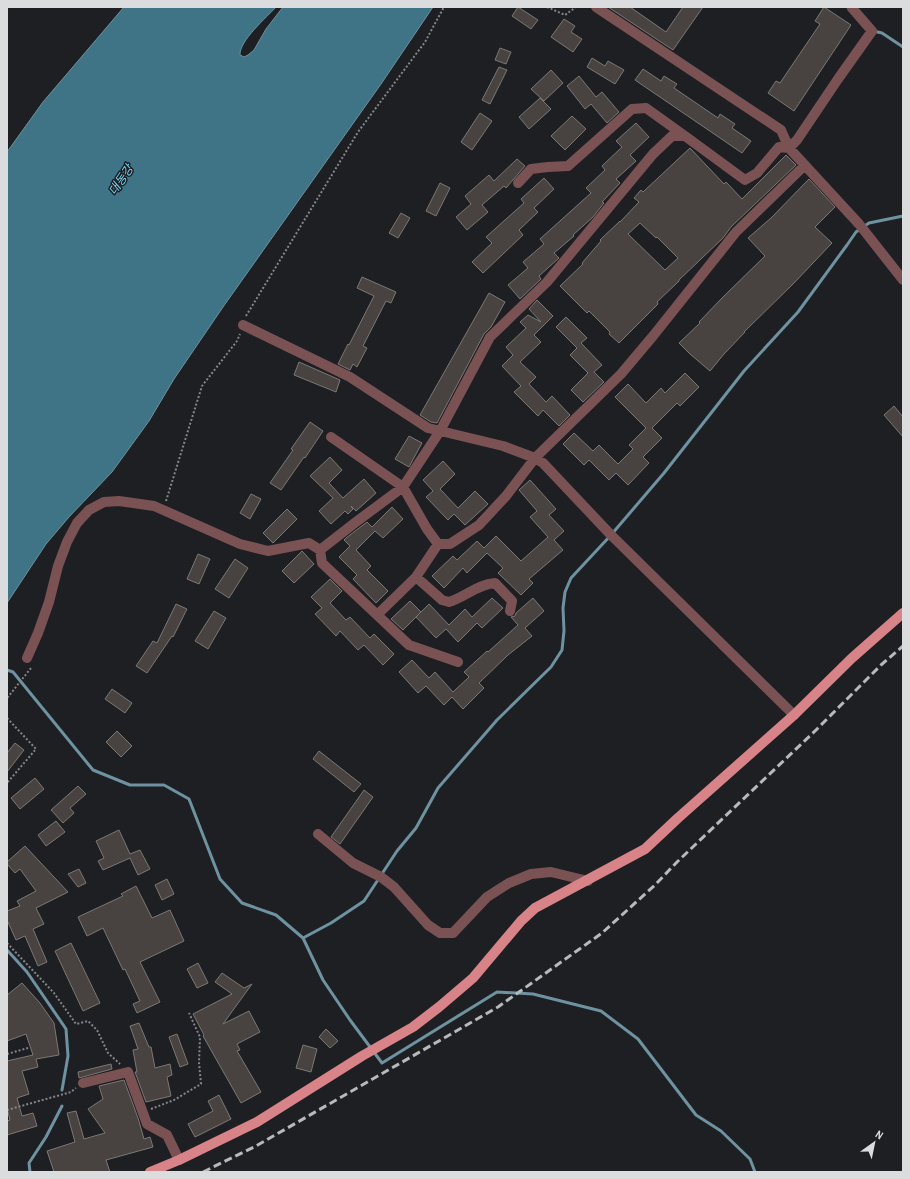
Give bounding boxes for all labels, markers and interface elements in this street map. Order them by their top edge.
water label: 대동강 [105,160,138,198]
north arrow [854,1123,894,1163]
text: N [873,1127,886,1142]

